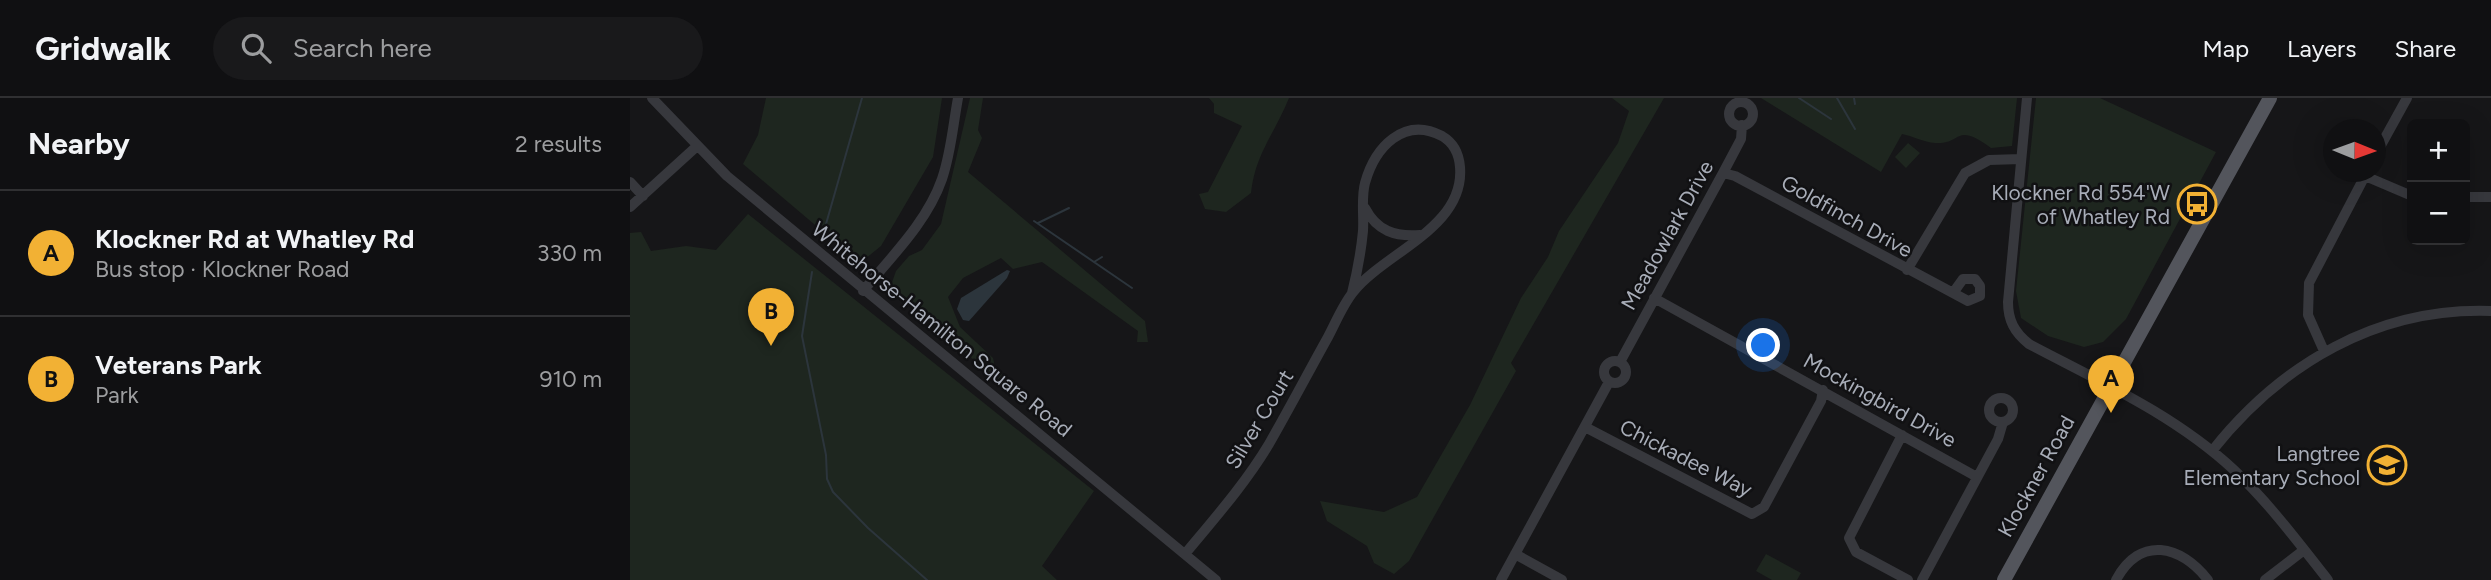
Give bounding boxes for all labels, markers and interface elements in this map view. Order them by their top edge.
search box [213,17,703,80]
text: Gridwalk [35,29,171,68]
icon: search [237,29,275,67]
text: Search here [293,32,432,64]
text: Map [2202,34,2249,63]
text: Layers [2287,34,2356,63]
text: Share [2394,34,2456,63]
north arrow [2323,119,2386,182]
map controls [2407,119,2470,245]
button: + [2407,119,2470,182]
text: Nearby [28,125,130,162]
text: 2 results [515,130,602,158]
street label: Meadowlark Drive [1616,156,1718,314]
street label: Goldfinch Drive [1777,170,1917,262]
place label: Klockner Rd 554'W of Whatley Rd [1991,180,2170,229]
button: − [2407,182,2470,245]
bus stop icon: Klockner Rd 554'W of Whatley Rd [2176,183,2218,225]
street label: Whitehorse-Hamilton Square Road [807,216,1077,442]
text: Klockner Rd at Whatley Rd [95,223,415,255]
text: A [43,239,59,267]
text: 330 m [537,239,602,267]
text: Bus stop · Klockner Road [95,255,350,283]
pin: B [748,288,794,346]
your location [1746,328,1780,362]
street label: Mockingbird Drive [1799,348,1961,452]
text: Veterans Park [95,349,262,381]
pin: A [2088,355,2134,413]
text: B [44,365,58,393]
text: 910 m [539,365,602,393]
street label: Silver Court [1220,365,1298,473]
text: Park [95,381,139,409]
street label: Klockner Road [1992,411,2080,541]
street label: Chickadee Way [1616,414,1756,502]
place label: Langtree Elementary School [2184,441,2360,490]
school or university icon: Langtree Elementary School [2366,444,2408,486]

